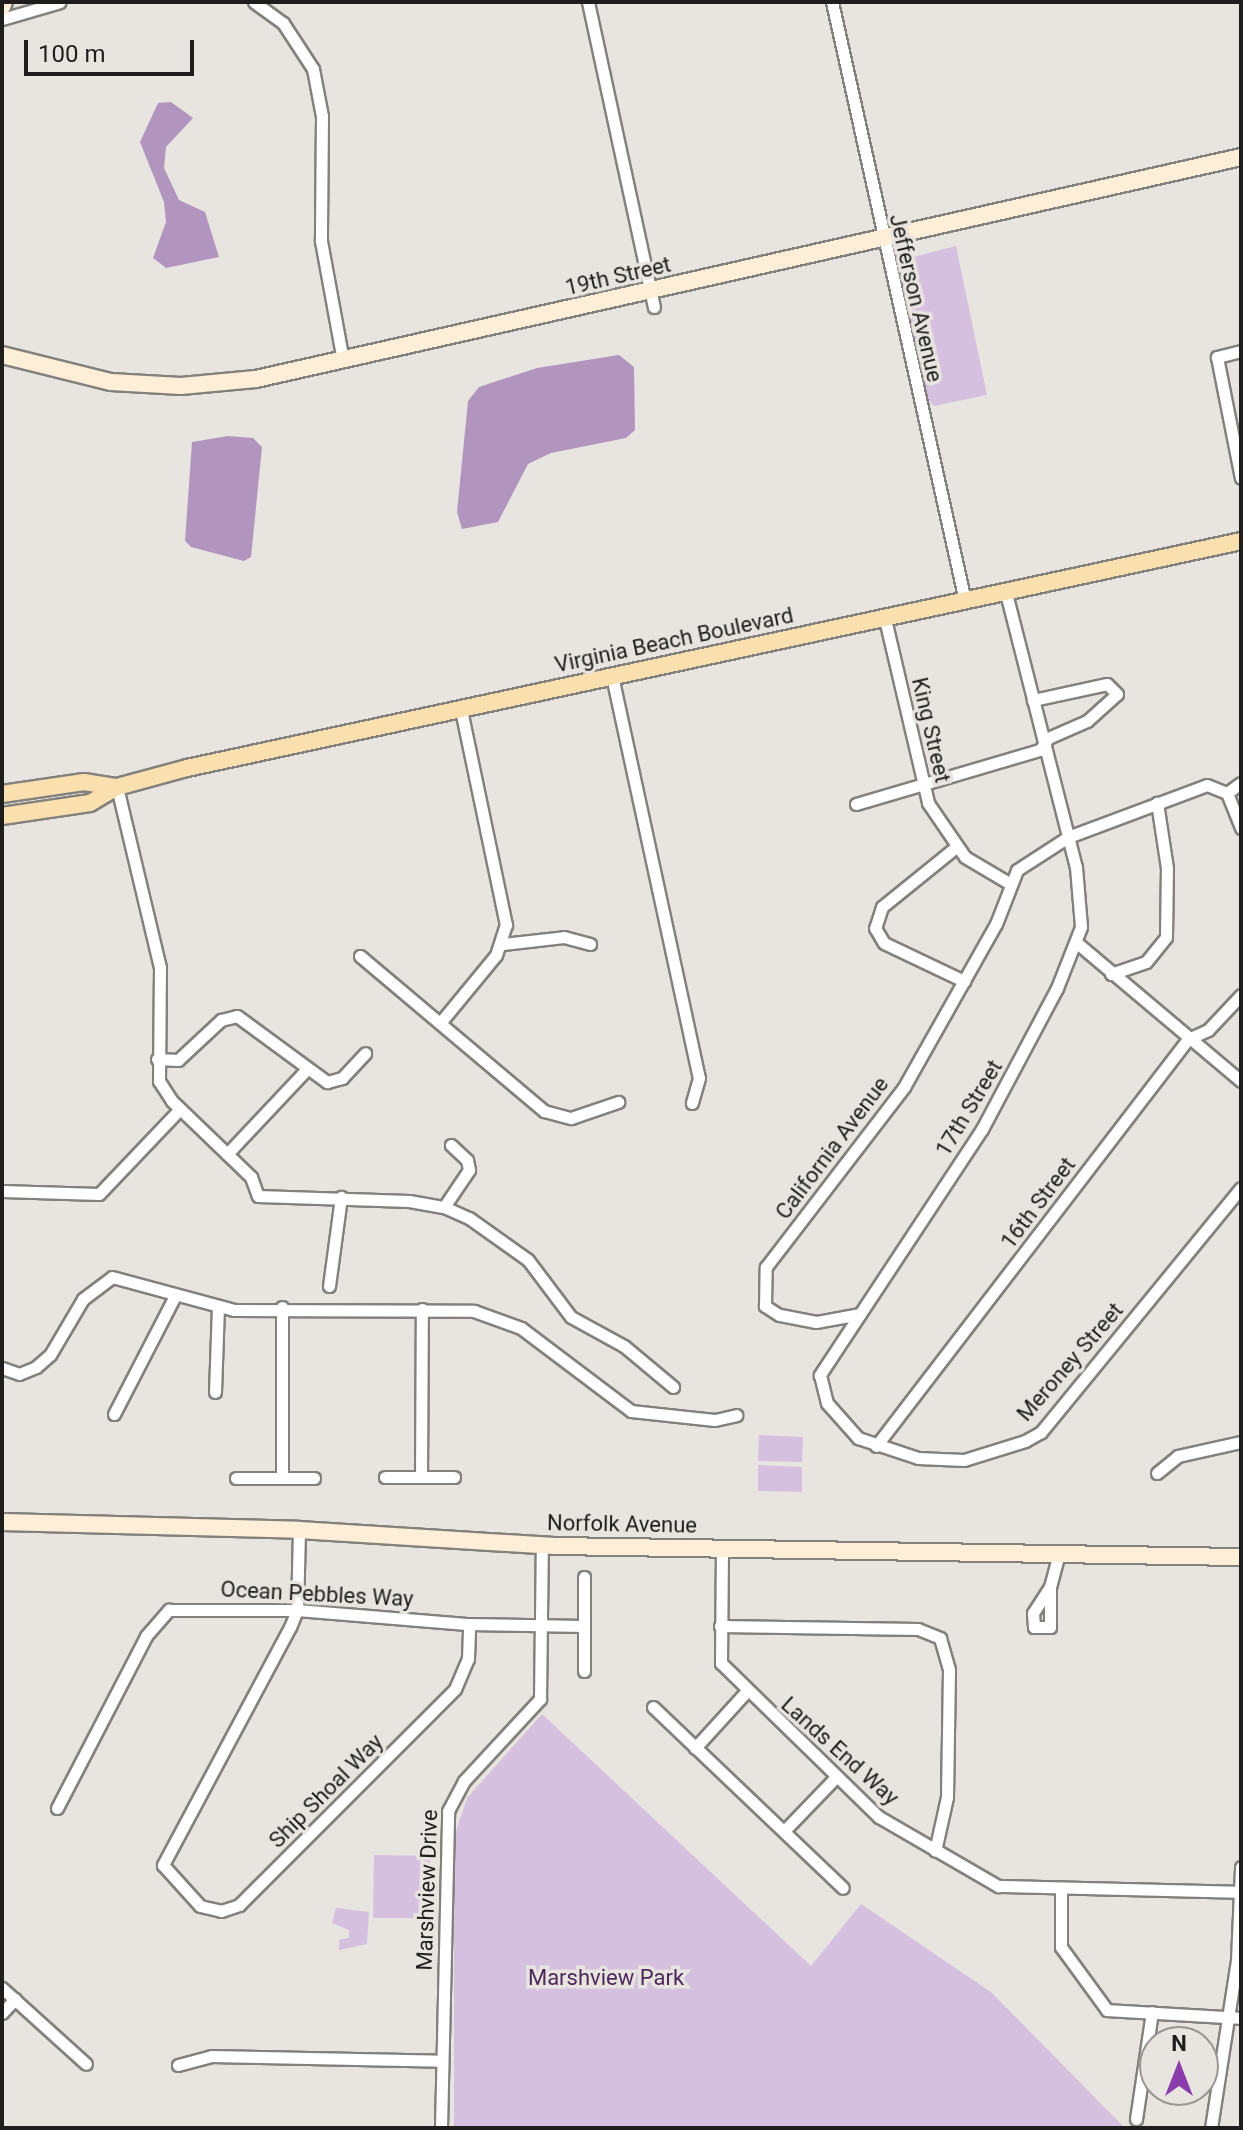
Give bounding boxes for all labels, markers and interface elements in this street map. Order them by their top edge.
scale bar [28,24,198,74]
text: 100 m [38,40,105,68]
street label: Jefferson Avenue [884,212,948,384]
street label: 19th Street [563,251,673,301]
street label: Virginia Beach Boulevard [552,602,796,678]
street label: King Street [906,675,956,785]
street label: 17th Street [930,1055,1008,1161]
street label: California Avenue [770,1072,894,1224]
street label: 16th Street [995,1152,1081,1254]
street label: Meroney Street [1011,1297,1129,1427]
street label: Norfolk Avenue [547,1509,697,1539]
street label: Ocean Pebbles Way [220,1576,414,1612]
street label: Lands End Way [776,1691,904,1811]
street label: Ship Shoal Way [264,1729,388,1853]
street label: Marshview Drive [411,1809,443,1971]
park label: Marshview Park [528,1965,684,1991]
north arrow [1139,2026,1219,2106]
text: N [1171,2031,1187,2056]

